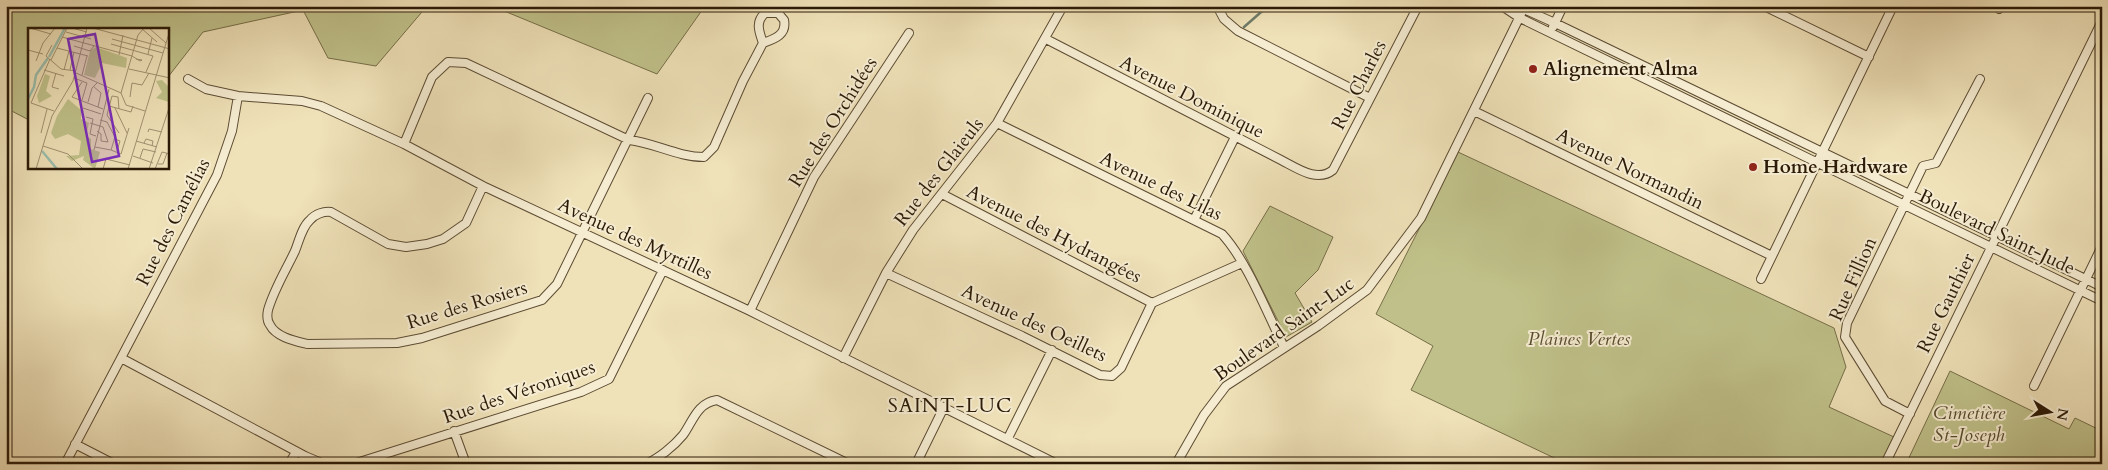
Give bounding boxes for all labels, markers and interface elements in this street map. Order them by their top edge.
inset map [28,28,169,169]
street label: Rue Charles [1325,36,1393,134]
street label: Avenue Dominique [1115,49,1269,145]
street label: Rue des Orchidées [782,52,884,192]
place label: Alignement Alma [1543,56,1698,82]
marker: Alignement Alma [1527,63,1539,75]
street label: Rue des Glaieuls [888,112,990,232]
street label: Avenue Normandin [1552,122,1708,216]
street label: Avenue des Lilas [1095,145,1227,227]
street label: Rue des Camélias [130,154,216,290]
place label: Home Hardware [1763,154,1908,180]
marker: Home Hardware [1747,161,1759,173]
street label: Avenue des Hydrangées [962,179,1146,289]
street label: Boulevard Saint-Jude [1914,183,2080,281]
street label: Avenue des Myrtilles [553,192,717,286]
street label: Rue Fillion [1823,233,1883,325]
street label: Rue Gauthier [1911,249,1981,357]
street label: Boulevard Saint-Luc [1209,271,1360,387]
street label: Rue des Rosiers [404,274,530,336]
street label: Avenue des Oeillets [957,278,1111,368]
park label: Plaines Vertes [1528,326,1631,352]
street label: Rue des Véroniques [440,354,598,430]
north arrow [2026,388,2076,438]
district label: SAINT-LUC [888,392,1012,419]
park label: Cimetière St-Joseph [1933,400,2006,448]
text: N [2052,407,2073,422]

